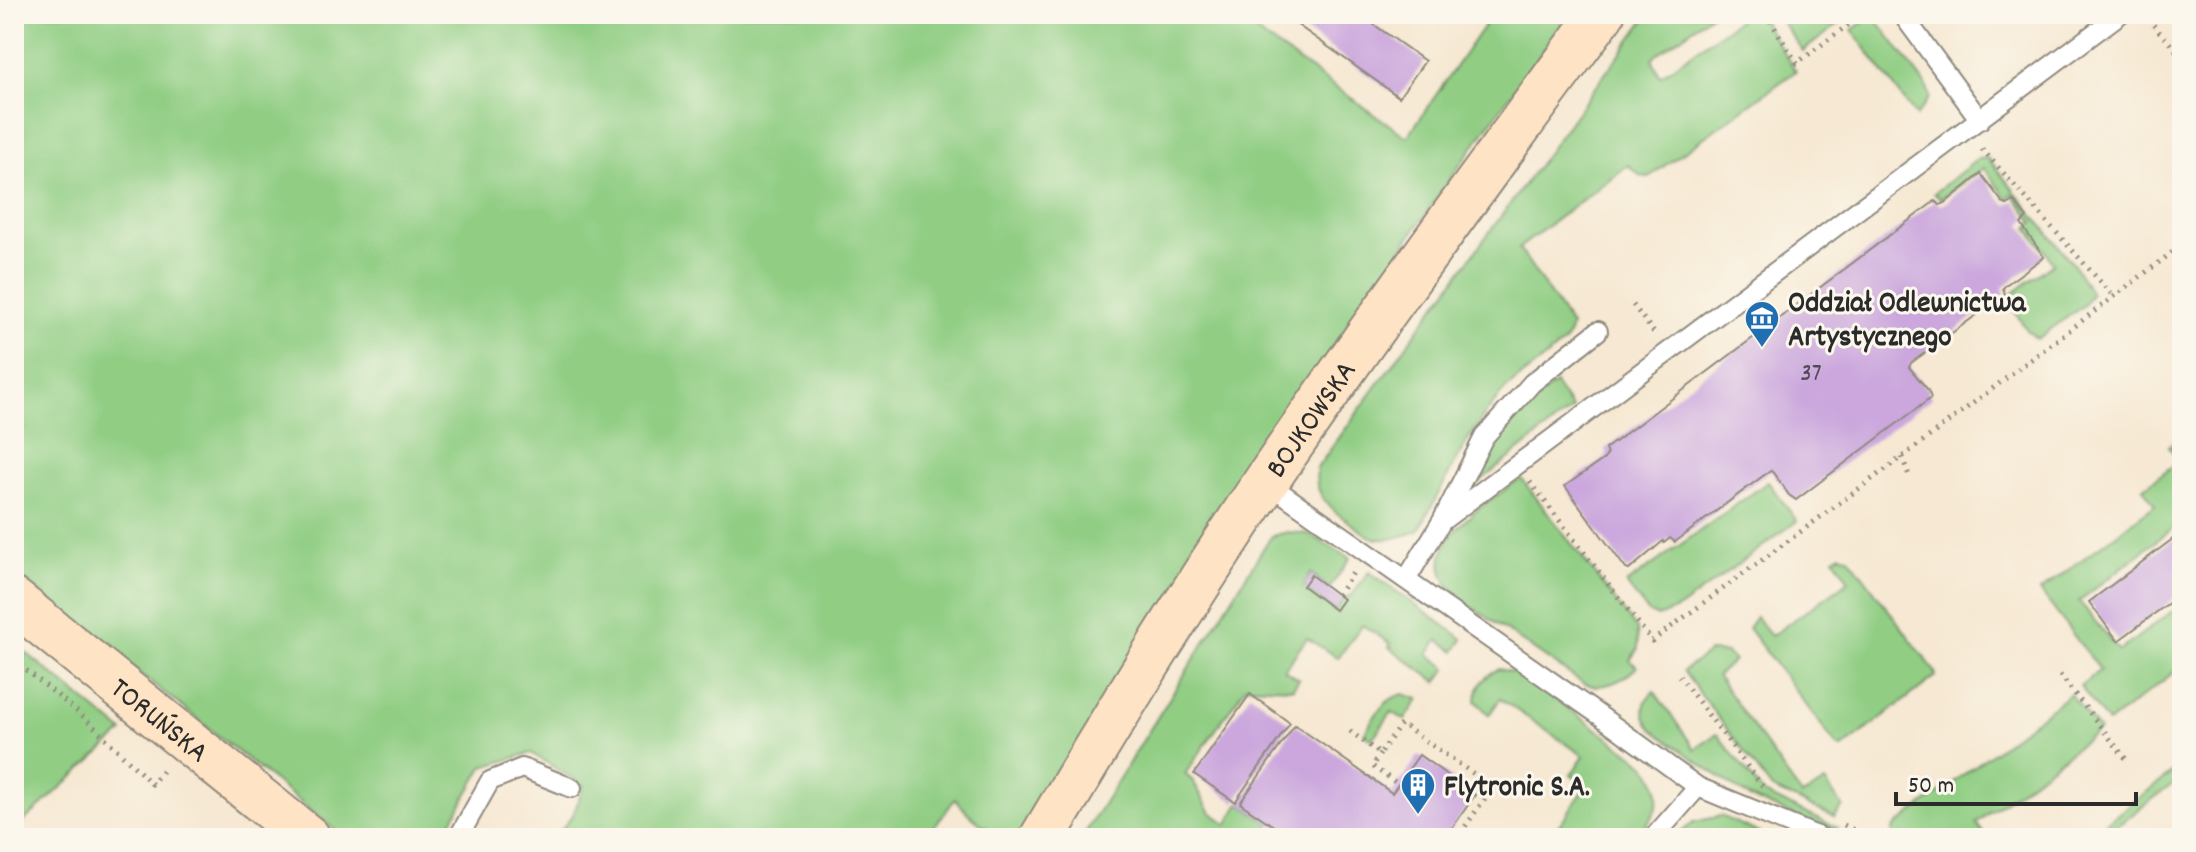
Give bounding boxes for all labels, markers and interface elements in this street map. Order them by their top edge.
place label: Oddział Odlewnictwa Artystycznego [1788,284,2027,361]
museum icon: Oddział Odlewnictwa Artystycznego [1743,299,1781,349]
street label: BOJKOWSKA [1257,353,1369,488]
house number: 37 [1800,356,1822,393]
street label: TORUŃSKA [99,669,216,776]
scale bar [1896,756,2136,806]
building icon: Flytronic S.A. [1399,766,1437,816]
place label: Flytronic S.A. [1444,768,1590,811]
text: 50 m [1908,770,1954,804]

